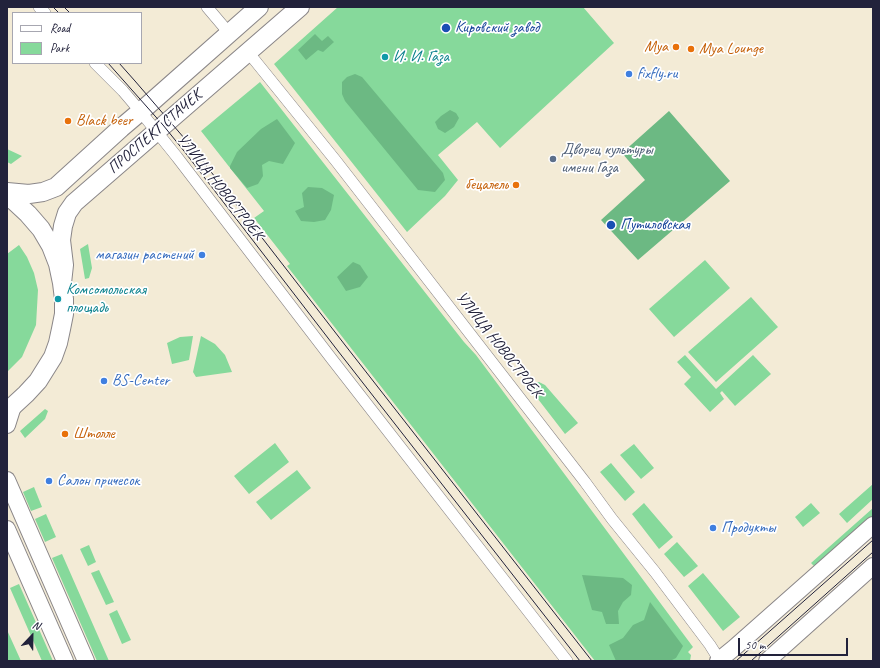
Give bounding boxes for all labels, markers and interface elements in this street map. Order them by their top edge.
legend [12,12,142,64]
place label: Кировский завод [455,18,539,38]
text: Road [50,20,70,36]
marker: Кировский завод [440,22,452,34]
place label: Mya [644,37,668,57]
place label: Mya Lounge [699,39,763,59]
text: Park [50,40,69,56]
marker: Mya [671,42,681,52]
marker: Mya Lounge [686,44,696,54]
place label: И. И. Газа [393,47,449,67]
marker: И. И. Газа [380,52,390,62]
place label: fixfly.ru [637,64,677,84]
marker: fixfly.ru [624,69,634,79]
street label: ПРОСПЕКТ СТАЧЕК [104,86,206,178]
place label: Black beer [76,111,133,131]
marker: Black beer [63,116,73,126]
street label: УЛИЦА НОВОСТРОЕК [173,130,267,244]
place label: Дворец культуры имени Газа [561,140,653,178]
marker: Дворец культуры имени Газа [548,154,558,164]
place label: бецалель [465,175,508,195]
marker: бецалель [511,180,521,190]
place label: Путиловская [620,215,689,235]
marker: Путиловская [605,219,617,231]
place label: магазин растений [95,245,194,265]
marker: магазин растений [197,250,207,260]
place label: Комсомольская площадь [66,280,146,318]
street label: УЛИЦА НОВОСТРОЕК [452,288,546,402]
marker: Комсомольская площадь [53,294,63,304]
place label: BS-Сеntеr [112,371,169,391]
marker: BS-Сеntеr [99,376,109,386]
place label: Штолле [73,424,115,444]
marker: Штолле [60,429,70,439]
place label: Салон причесок [57,471,139,491]
marker: Салон причесок [44,476,54,486]
place label: Продукты [721,518,775,538]
marker: Продукты [708,523,718,533]
north arrow [12,616,52,656]
text: N [31,617,42,633]
scale bar [740,630,850,656]
text: 50 m [745,637,765,653]

